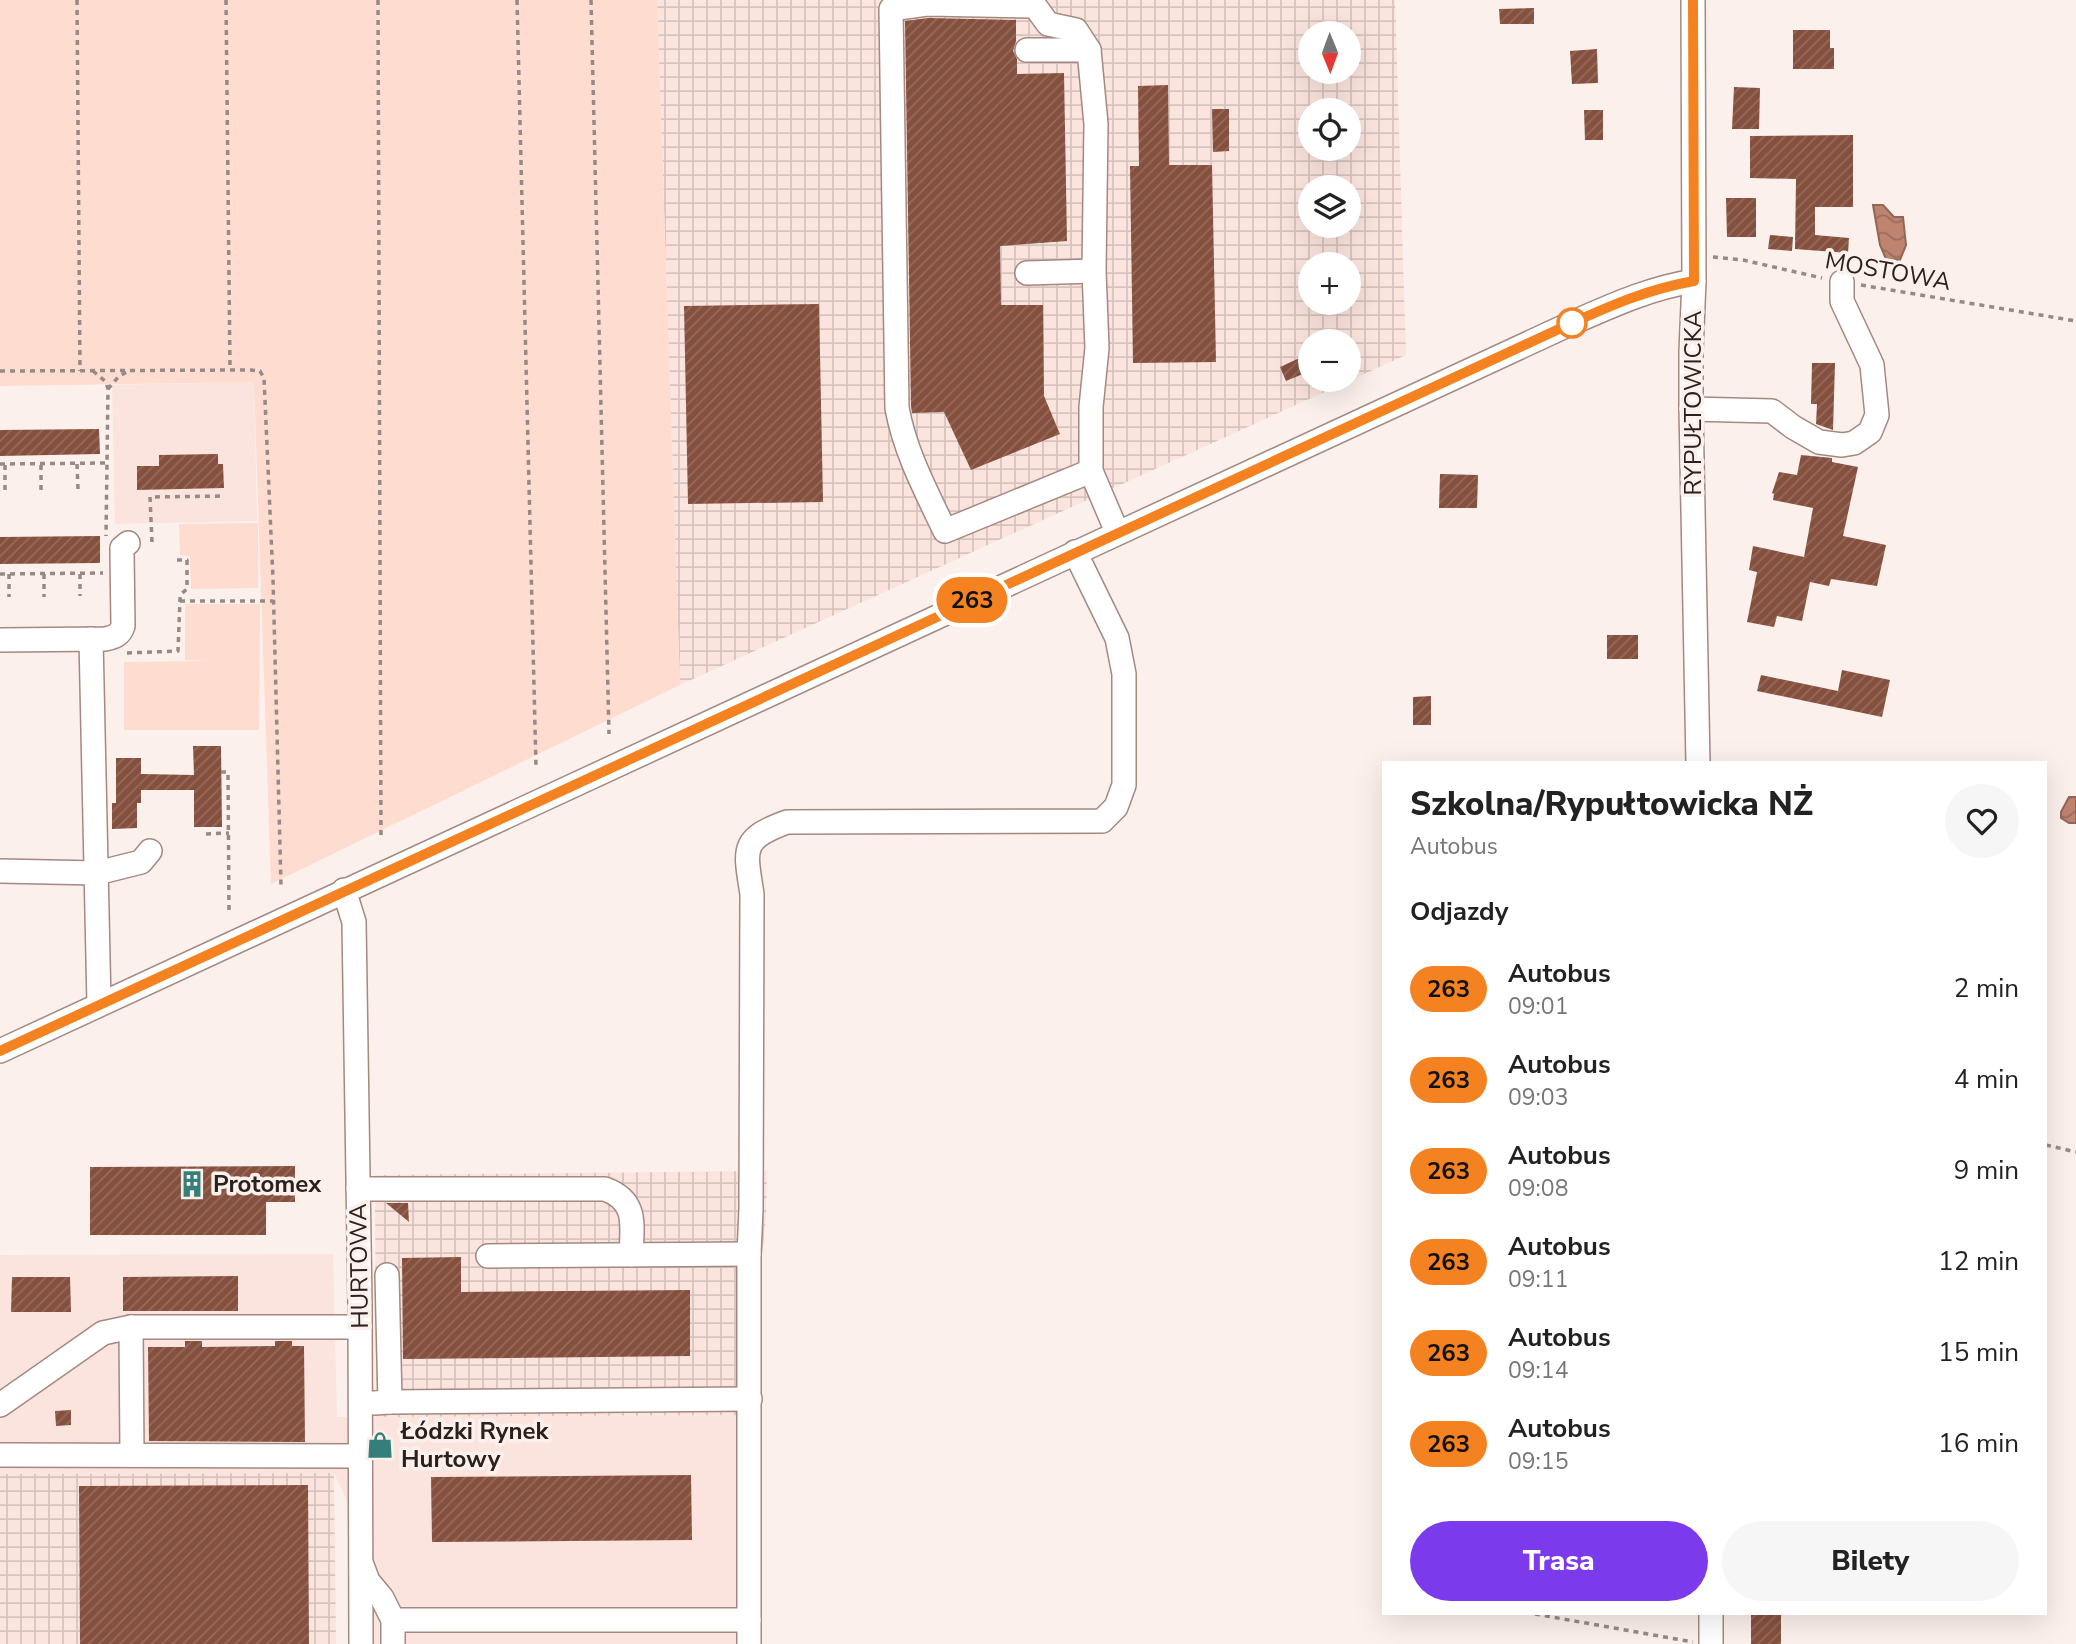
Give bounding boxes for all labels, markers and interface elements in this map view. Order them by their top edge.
north arrow [1298,21,1362,84]
map controls [1298,21,1361,392]
button: locate [1298,98,1361,161]
button: layers [1298,175,1361,238]
street label: MOSTOWA [1823,244,1954,298]
button: + [1298,252,1361,315]
unlabelled marker [1557,308,1587,338]
street label: RYPUŁTOWICKA [1677,310,1709,496]
button: − [1298,329,1361,392]
line badge: 263 [932,577,1012,623]
text: 263 [950,584,994,616]
text: Szkolna/Rypułtowicka NŻ [1410,782,1813,827]
button: heart [1945,784,2019,858]
text: Autobus [1410,831,1498,862]
text: Odjazdy [1410,894,1508,929]
text: Autobus [1508,956,1611,991]
text: 2 min [1954,971,2019,1006]
text: 263 [1427,973,1470,1005]
text: 09:01 [1508,991,1568,1022]
text: Autobus [1508,1047,1611,1082]
text: 4 min [1954,1062,2019,1097]
text: 263 [1427,1064,1470,1096]
text: 09:03 [1508,1082,1568,1113]
text: Autobus [1508,1138,1611,1173]
text: 9 min [1954,1153,2019,1188]
text: 263 [1427,1155,1470,1187]
place label: Protomex [213,1168,322,1200]
building icon: Protomex [177,1169,207,1199]
text: 09:08 [1508,1173,1568,1204]
street label: HURTOWA [342,1203,376,1329]
text: Autobus [1508,1229,1611,1264]
text: 12 min [1938,1244,2019,1279]
text: 263 [1427,1246,1470,1278]
text: 09:11 [1508,1264,1568,1295]
text: Autobus [1508,1320,1611,1355]
text: 15 min [1938,1335,2019,1370]
text: 263 [1427,1337,1470,1369]
text: 09:14 [1508,1355,1568,1386]
text: Autobus [1508,1411,1611,1446]
place label: Łódzki Rynek Hurtowy [400,1415,550,1475]
text: 16 min [1938,1426,2019,1461]
text: 263 [1427,1428,1470,1460]
shop icon: Łódzki Rynek Hurtowy [365,1430,395,1460]
text: 09:15 [1508,1446,1568,1477]
button: Trasa [1410,1521,1708,1601]
button: Bilety [1722,1521,2019,1601]

